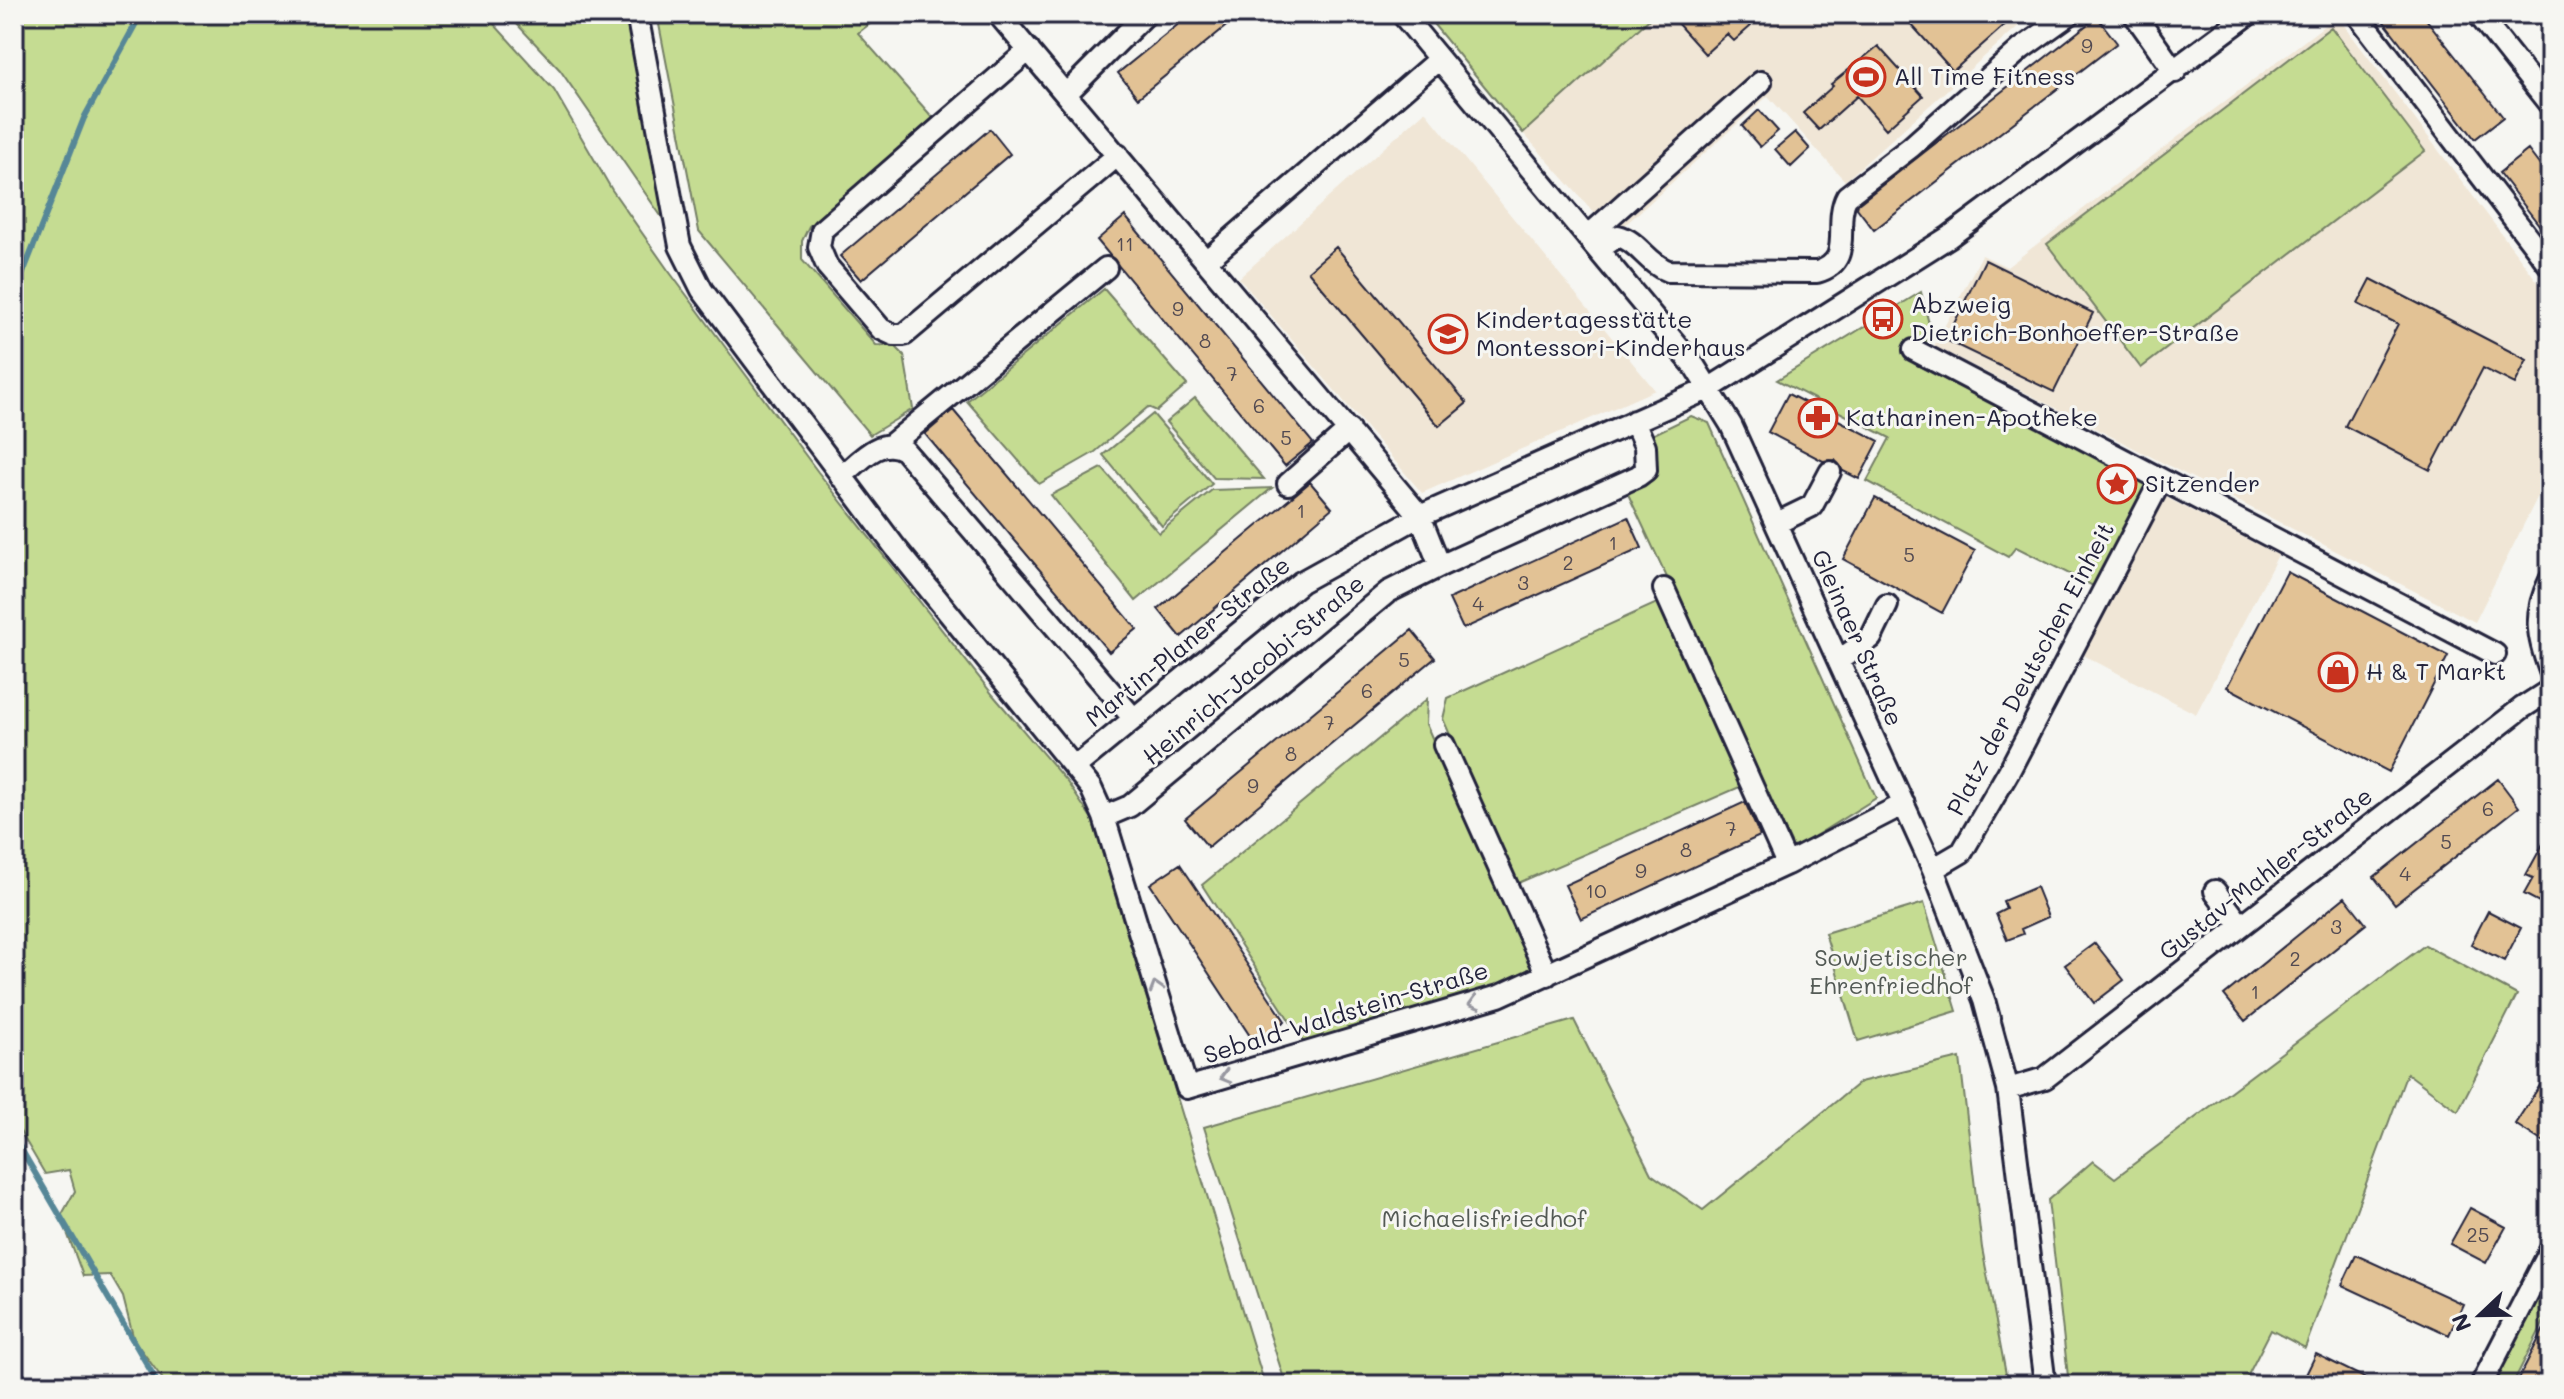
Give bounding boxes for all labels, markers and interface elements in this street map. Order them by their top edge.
house number: 9 [2081,32,2093,58]
sports icon: All Time Fitness [1845,56,1887,98]
place label: All Time Fitness [1894,60,2076,91]
house number: 11 [1116,230,1134,256]
place label: Abzweig Dietrich-Bonhoeffer-Straße [1911,288,2239,347]
house number: 9 [1172,295,1184,321]
bus stop icon: Abzweig Dietrich-Bonhoeffer-Straße [1862,298,1904,340]
place label: Kindertagesstätte Montessori-Kinderhaus [1476,303,1746,362]
school or university icon: Kindertagesstätte Montessori-Kinderhaus [1427,313,1469,355]
house number: 8 [1199,327,1211,353]
house number: 7 [1226,360,1238,386]
house number: 6 [1253,392,1265,418]
pharmacy icon: Katharinen-Apotheke [1797,397,1839,439]
place label: Katharinen-Apotheke [1846,401,2098,432]
house number: 5 [1280,424,1292,450]
place icon: Sitzender [2096,463,2138,505]
place label: Sitzender [2145,467,2260,498]
house number: 1 [1297,497,1305,523]
street label: Platz der Deutschen Einheit [1939,516,2120,820]
house number: 1 [1609,529,1617,555]
house number: 5 [1903,541,1915,567]
street label: Gleinaer Straße [1806,544,1911,730]
street label: Martin-Planer-Straße [1078,549,1296,733]
house number: 2 [1562,549,1574,575]
street label: Heinrich-Jacobi-Straße [1136,567,1370,771]
house number: 3 [1517,569,1529,595]
house number: 4 [1472,590,1484,616]
house number: 5 [1398,646,1410,672]
shop icon: H & T Markt [2317,651,2359,693]
place label: H & T Markt [2366,655,2506,686]
house number: 6 [1361,677,1373,703]
house number: 7 [1323,709,1335,735]
house number: 8 [1285,740,1297,766]
house number: 9 [1247,772,1259,798]
street label: Gustav-Mahler-Straße [2152,780,2378,966]
house number: 6 [2482,795,2494,821]
house number: 7 [1725,815,1737,841]
house number: 5 [2440,828,2452,854]
house number: 8 [1680,836,1692,862]
house number: 9 [1635,857,1647,883]
house number: 4 [2399,860,2411,886]
house number: 10 [1585,877,1607,903]
house number: 3 [2330,913,2342,939]
park label: Sowjetischer Ehrenfriedhof [1809,941,1973,1000]
house number: 2 [2289,945,2301,971]
street label: Sebald-Waldstein-Straße [1199,953,1492,1070]
house number: 1 [2251,978,2259,1004]
one-way arrow [1149,980,1165,994]
one-way arrow [1468,994,1482,1010]
one-way arrow [1218,1068,1232,1084]
park label: Michaelisfriedhof [1382,1202,1587,1233]
house number: 25 [2467,1221,2489,1247]
north arrow [2440,1275,2520,1355]
text: N [2444,1310,2478,1336]

